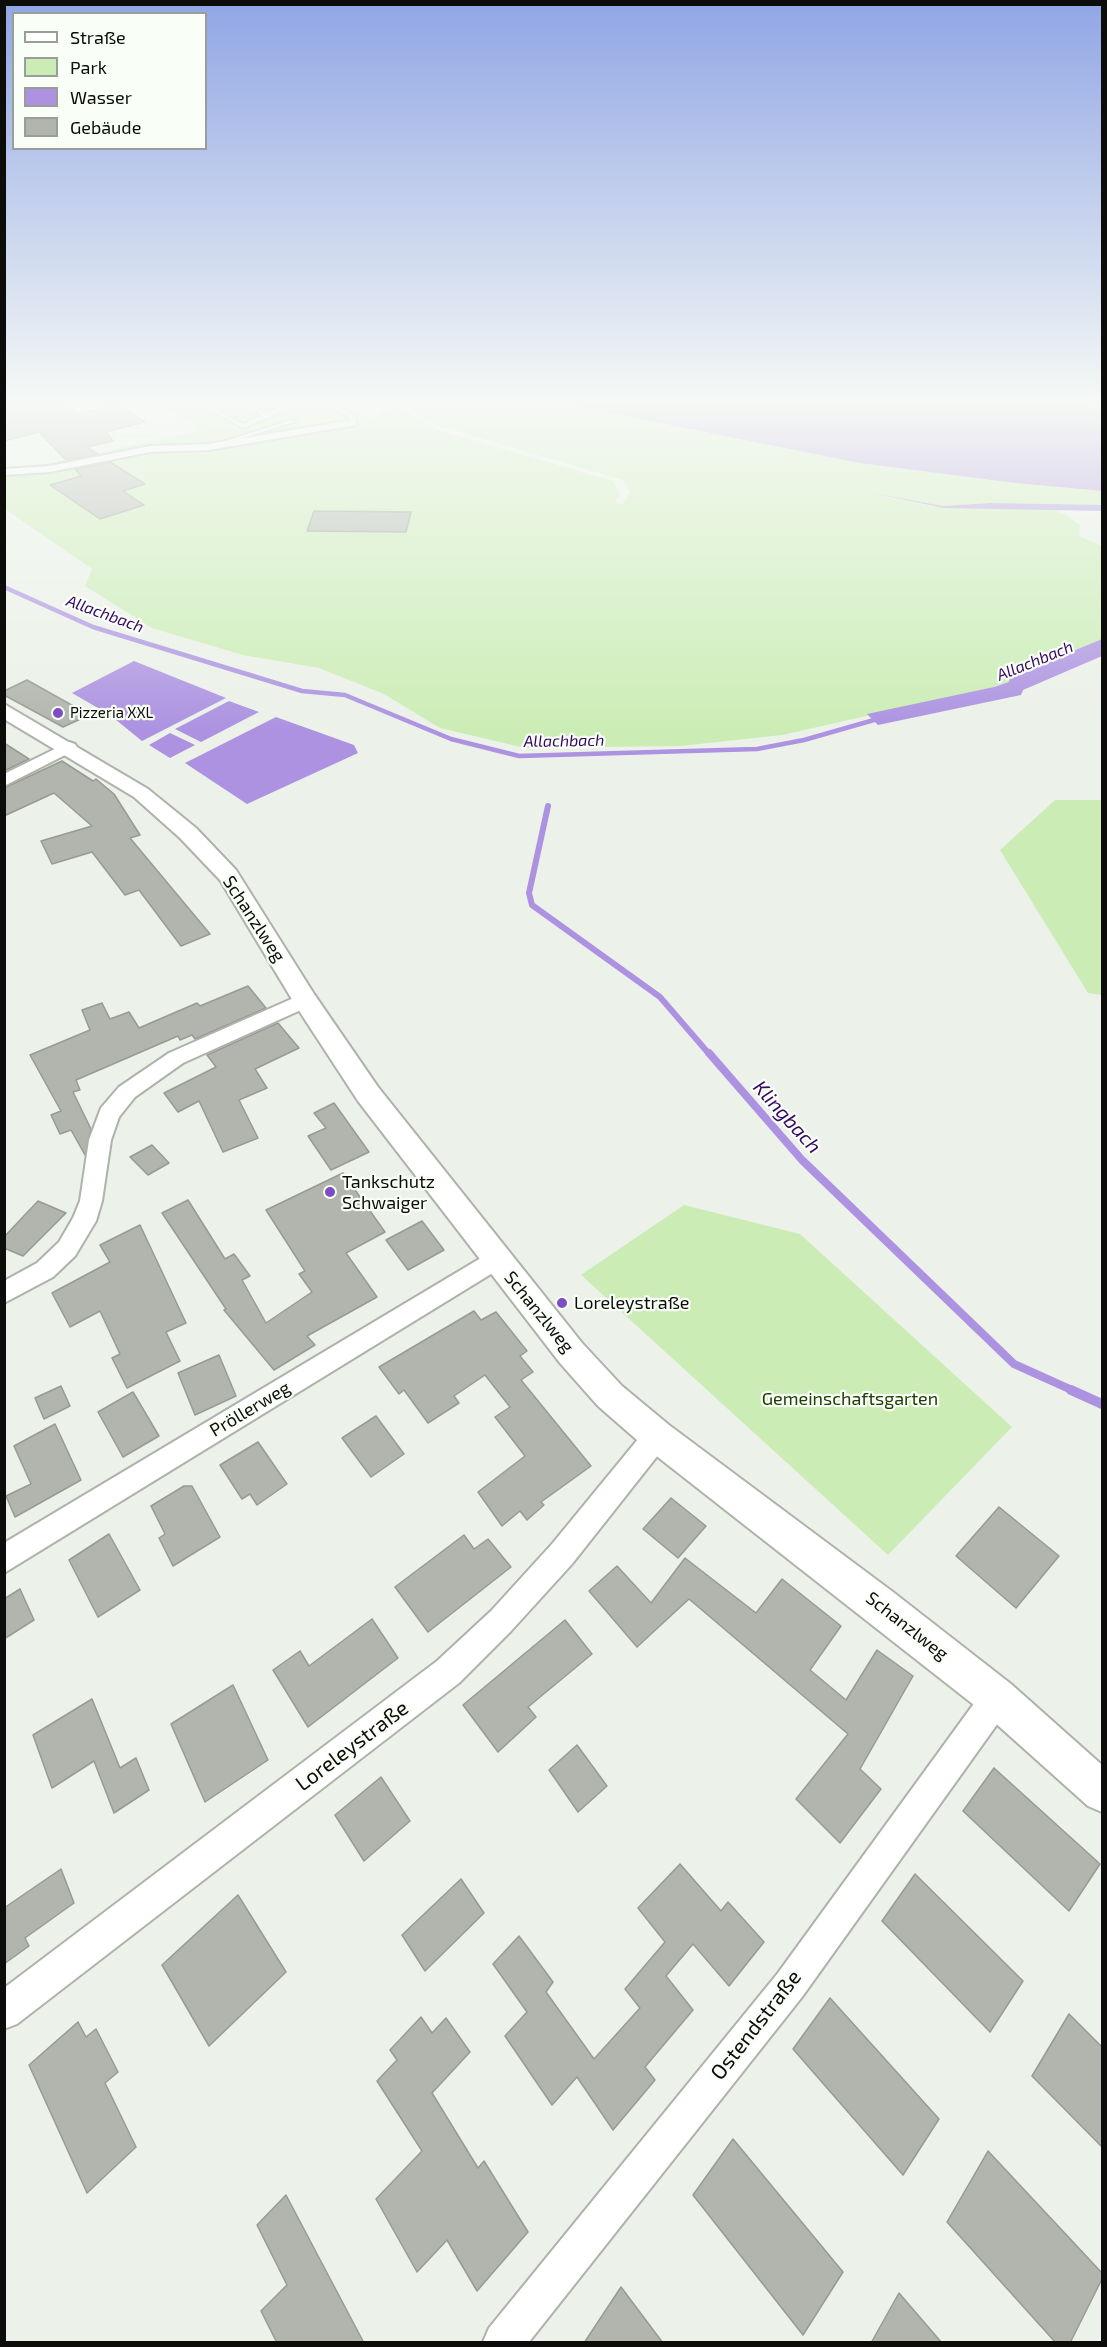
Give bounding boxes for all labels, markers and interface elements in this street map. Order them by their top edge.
legend [12,12,207,150]
text: Straße [70,26,126,48]
text: Park [70,56,107,78]
text: Wasser [70,86,132,108]
text: Gebäude [70,116,141,138]
water label: Allachbach [64,591,146,637]
water label: Allachbach [994,637,1076,685]
place label: Pizzeria XXL [70,704,153,722]
marker: Pizzeria XXL [51,706,65,720]
water label: Allachbach [523,731,605,751]
street label: Schanzlweg [218,872,290,966]
water label: Klingbach [748,1076,826,1158]
place label: Tankschutz Schwaiger [342,1171,435,1214]
marker: Tankschutz Schwaiger [323,1185,337,1199]
street label: Schanzlweg [500,1267,578,1357]
place label: Loreleystraße [574,1292,689,1314]
marker: Loreleystraße [555,1296,569,1310]
street label: Pröllerweg [206,1377,294,1441]
park label: Gemeinschaftsgarten [762,1388,938,1410]
street label: Schanzlweg [862,1587,952,1665]
street label: Loreleystraße [291,1695,413,1797]
street label: Ostendstraße [705,1965,807,2085]

